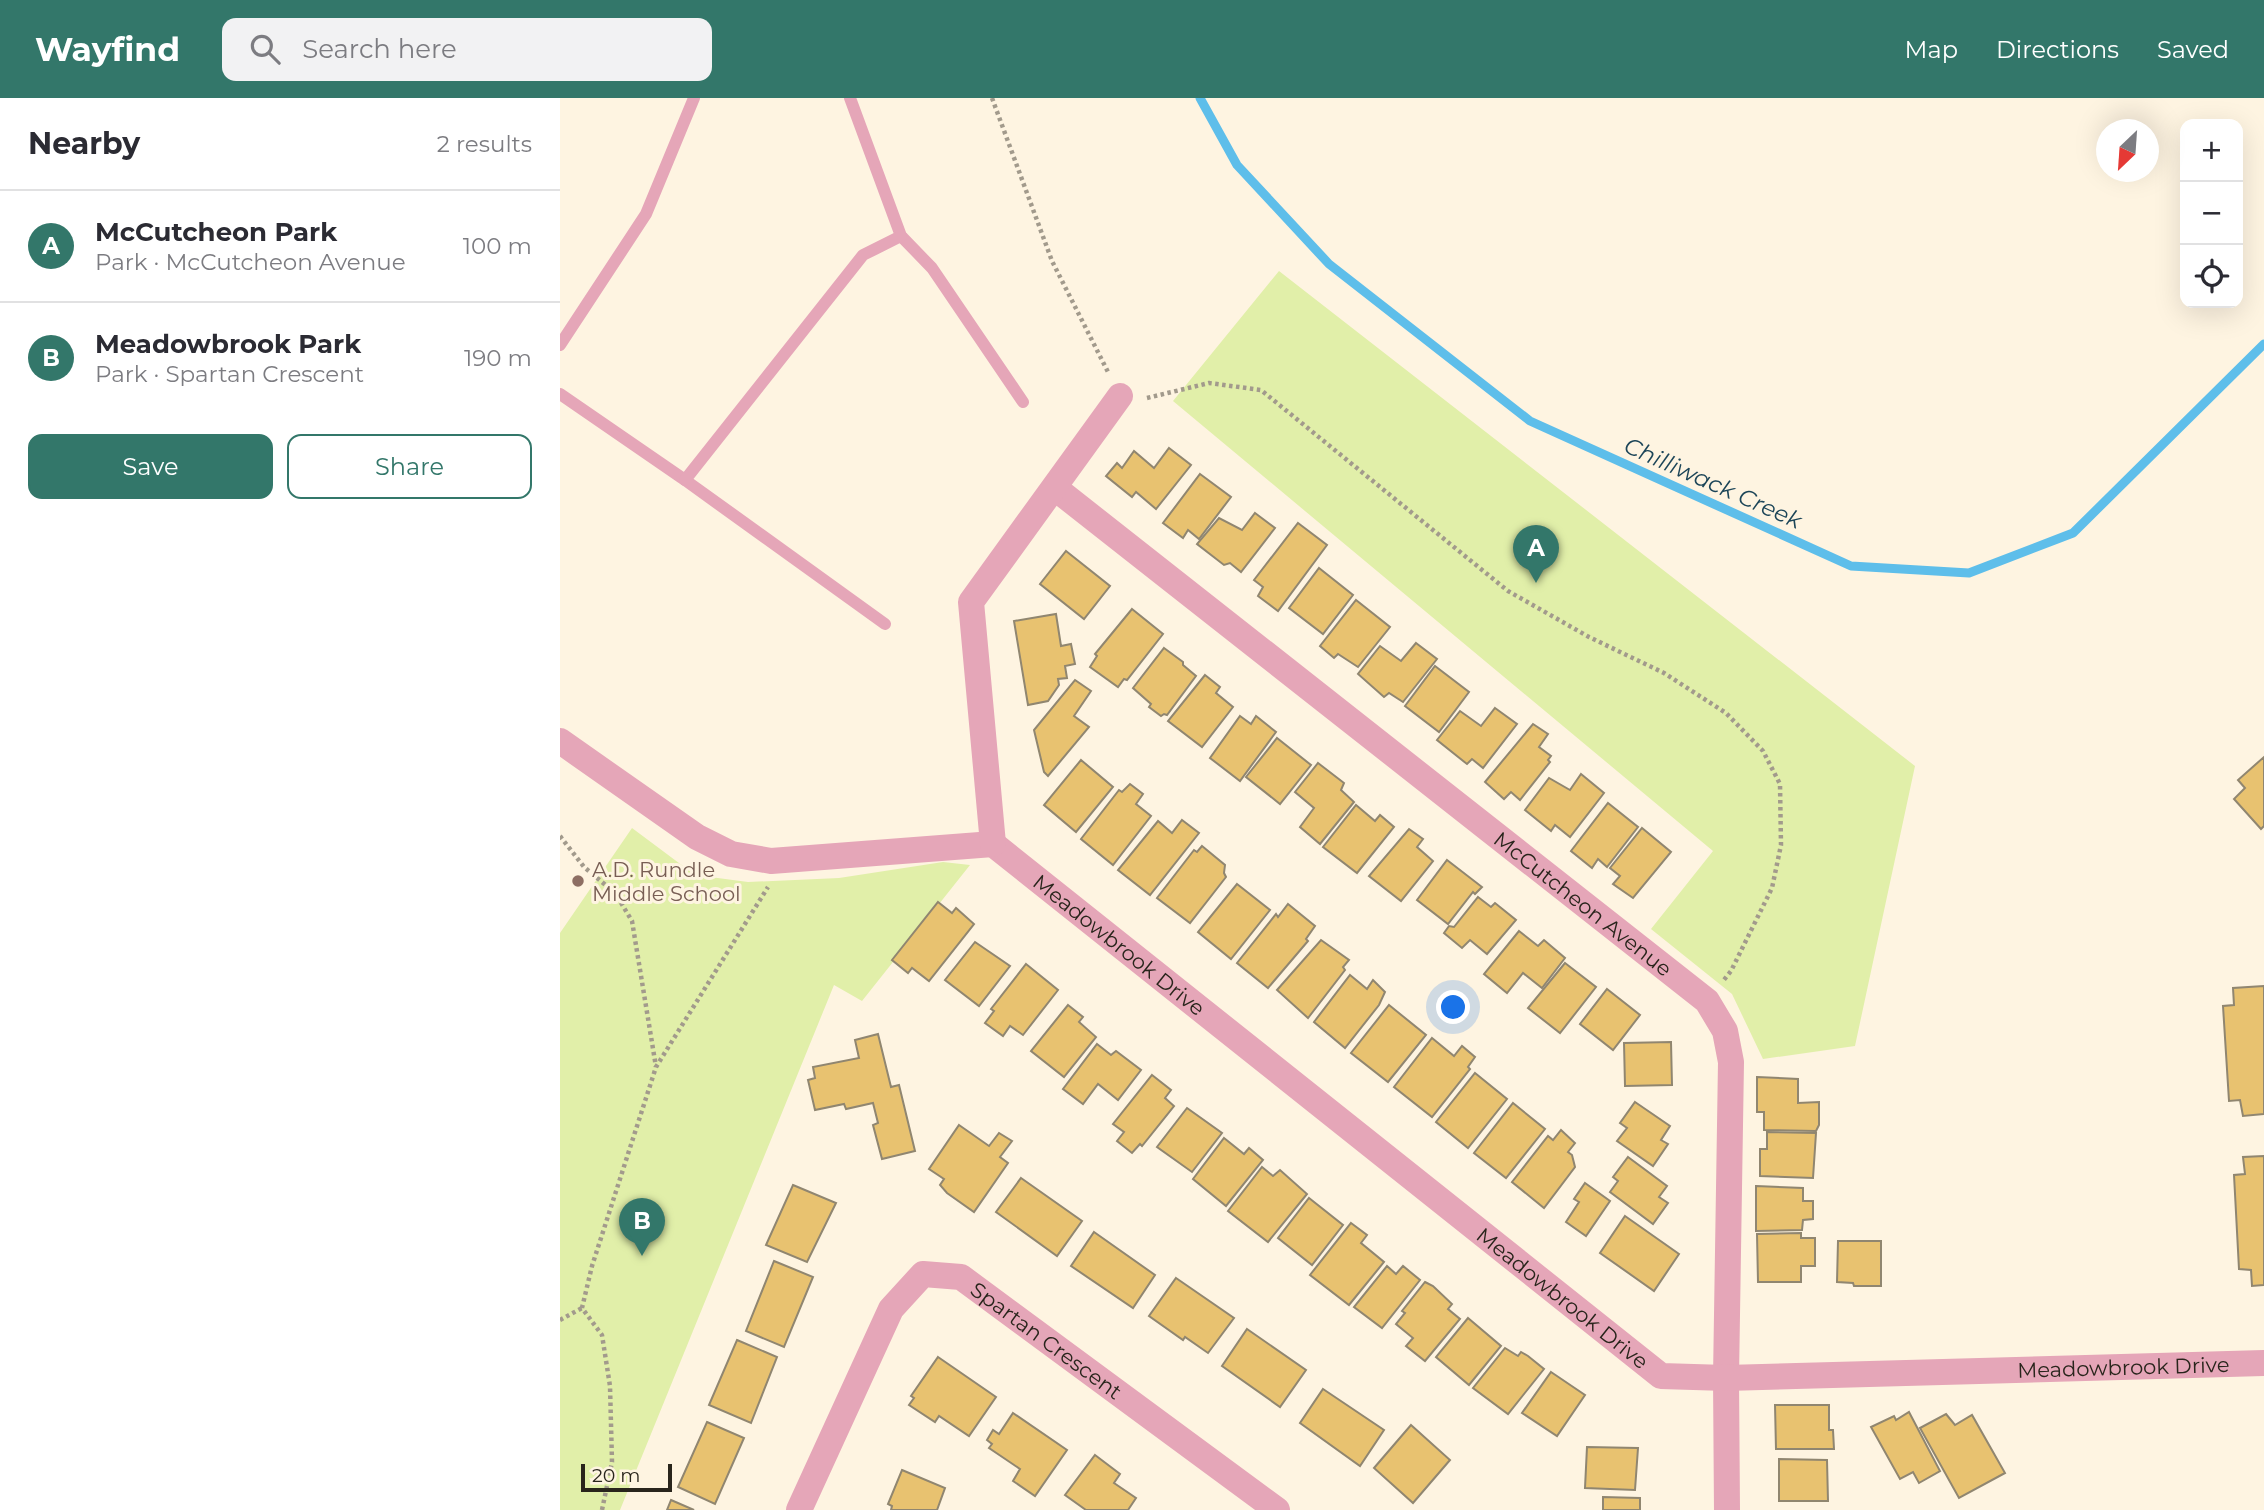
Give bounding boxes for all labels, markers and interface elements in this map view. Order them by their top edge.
search box [222,18,712,81]
text: Wayfind [35,29,180,69]
icon: search [246,30,284,68]
text: Search here [302,33,457,65]
text: Map [1905,35,1958,64]
text: Directions [1996,35,2119,64]
text: Saved [2157,35,2229,64]
north arrow [2096,119,2159,182]
map controls [2180,119,2243,308]
button: + [2180,119,2243,182]
text: Nearby [28,125,140,162]
text: 2 results [437,130,532,158]
button: − [2180,182,2243,245]
text: McCutcheon Park [95,216,337,248]
text: A [42,232,60,260]
text: 100 m [463,232,532,260]
button: locate [2180,245,2243,308]
text: Park · McCutcheon Avenue [95,248,406,276]
text: Meadowbrook Park [95,328,361,360]
text: B [42,344,60,372]
text: 190 m [464,344,532,372]
text: Park · Spartan Crescent [95,360,364,388]
water label: Chilliwack Creek [1620,431,1807,535]
button: Save [28,434,273,499]
button: Share [287,434,532,499]
pin: A [1513,525,1559,583]
street label: McCutcheon Avenue [1489,826,1677,981]
place label: A.D. Rundle Middle School [592,857,741,906]
street label: Meadowbrook Drive [1028,869,1210,1020]
marker: A.D. Rundle Middle School [570,873,586,889]
your location [1436,990,1470,1024]
pin: B [619,1198,665,1256]
street label: Meadowbrook Drive [1472,1222,1654,1374]
street label: Spartan Crescent [966,1276,1127,1404]
street label: Meadowbrook Drive [2017,1351,2230,1382]
scale bar [581,1461,672,1493]
text: 20 m [592,1464,640,1487]

